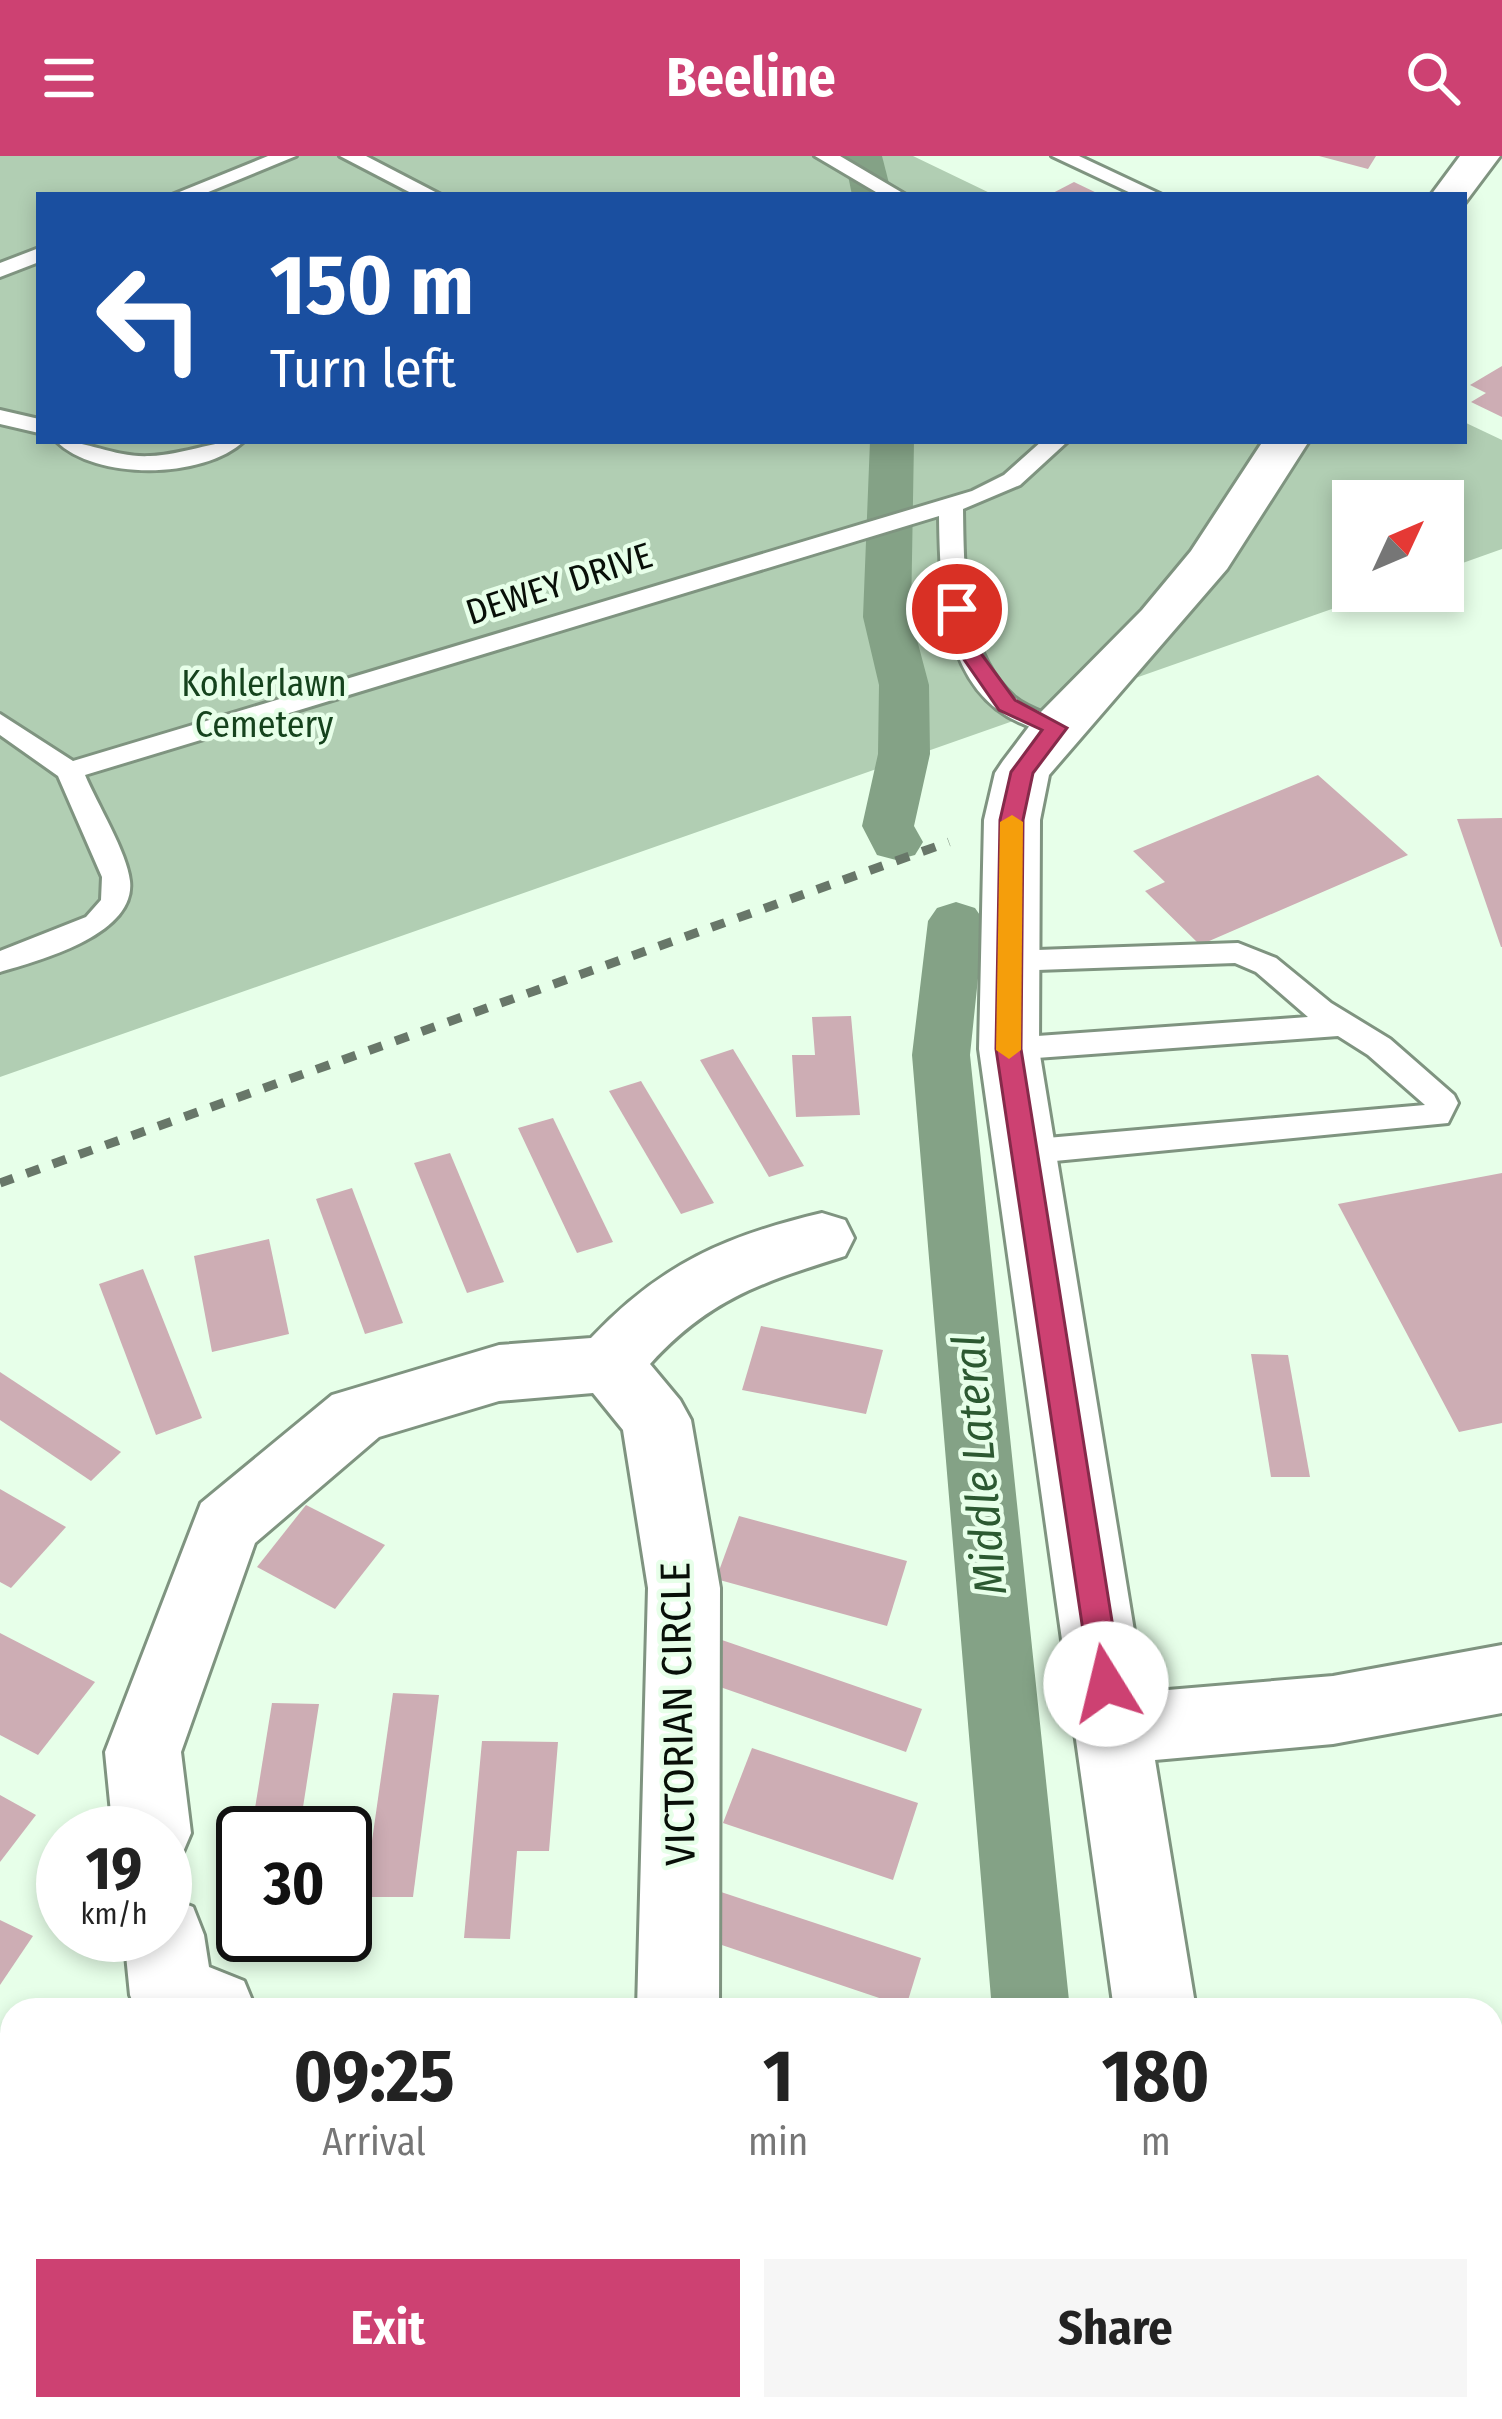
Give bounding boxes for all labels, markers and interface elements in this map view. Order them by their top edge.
icon: menu [36,45,102,111]
icon: search [1400,45,1466,111]
text: Beeline [666,46,836,110]
text: 150 m [270,235,474,336]
icon: left [72,240,228,396]
text: Turn left [270,337,456,401]
north arrow [1332,480,1464,612]
map controls [1332,480,1464,612]
street label: DEWEY DRIVE [460,533,658,635]
pin [906,558,1008,660]
icon: arrive [924,576,990,642]
park label: Kohlerlawn Cemetery [181,662,347,747]
water label: Middle Lateral [942,1333,1018,1597]
street label: VICTORIAN CIRCLE [650,1562,706,1866]
position arrow [1043,1621,1169,1747]
speed limit sign: 30 [216,1806,372,1962]
text: 19 [86,1833,142,1905]
text: km/h [81,1896,147,1932]
text: 09:25 [293,2034,455,2120]
text: 1 [763,2034,793,2120]
text: 180 [1102,2034,1210,2120]
text: Arrival [322,2119,426,2165]
text: min [748,2119,808,2165]
text: m [1141,2119,1171,2165]
button: Exit [36,2259,740,2397]
button: Share [764,2259,1467,2397]

